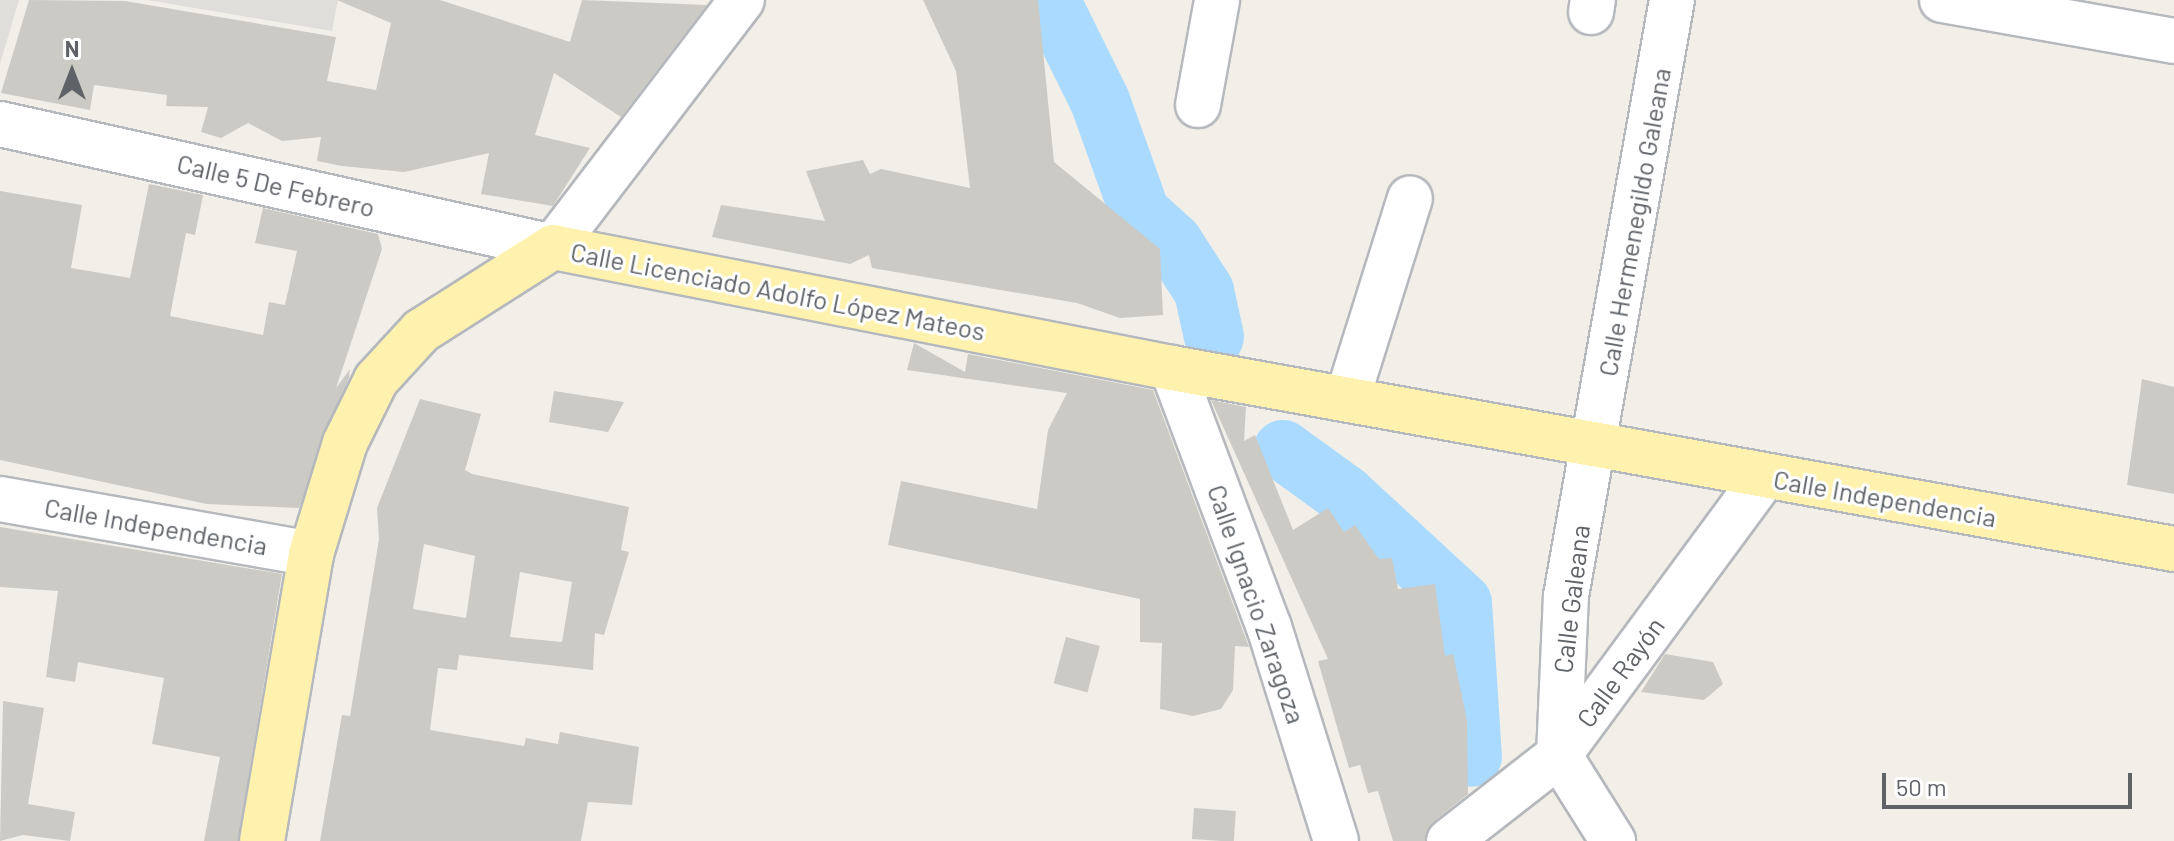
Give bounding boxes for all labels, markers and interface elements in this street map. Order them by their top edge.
north arrow [32,32,112,112]
text: N [65,35,79,61]
street label: Calle Hermenegildo Galeana [1592,65,1676,379]
street label: Calle 5 De Febrero [174,147,378,223]
street label: Calle Licenciado Adolfo López Mateos [568,235,988,347]
street label: Calle Independencia [1771,463,1999,533]
street label: Calle Ignacio Zaragoza [1201,480,1313,728]
street label: Calle Independencia [42,491,270,561]
street label: Calle Galeana [1546,523,1596,675]
street label: Calle Rayón [1570,611,1670,733]
scale bar [1886,757,2136,807]
text: 50 m [1896,772,1947,801]

